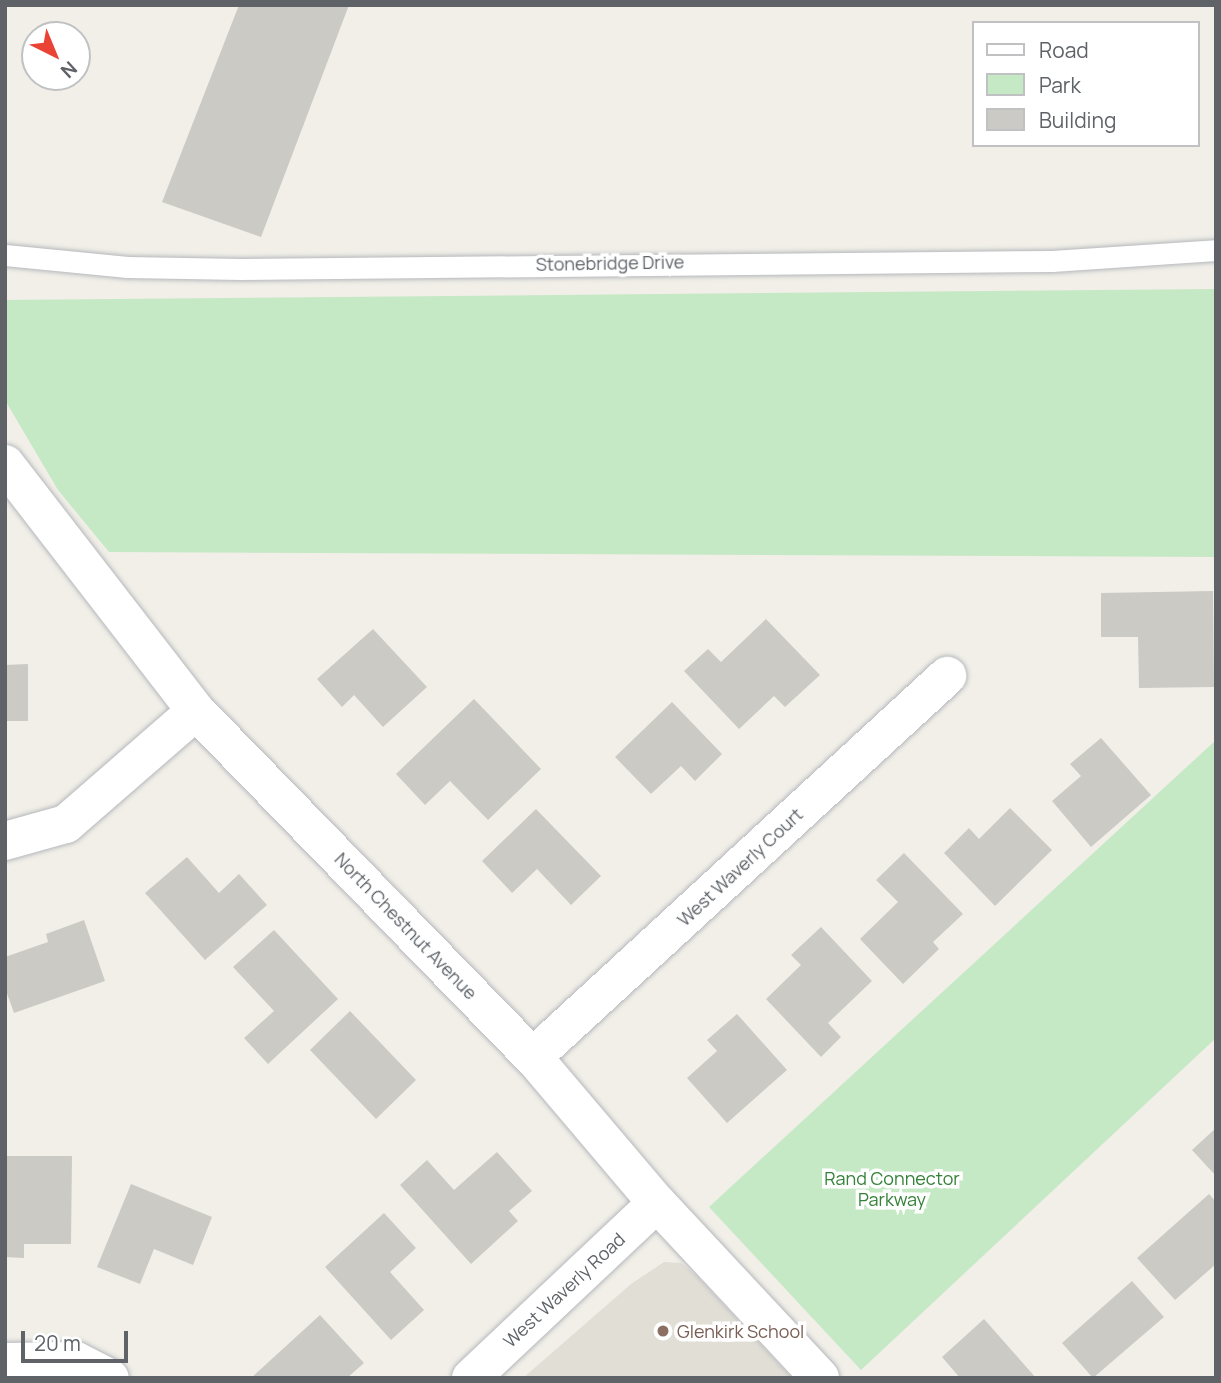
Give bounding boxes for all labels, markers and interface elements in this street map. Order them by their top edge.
north arrow [21,21,91,91]
legend [972,21,1200,147]
text: Road [1039,36,1089,64]
text: N [55,56,83,84]
text: Park [1039,71,1081,99]
text: Building [1039,106,1116,134]
street label: Stonebridge Drive [536,251,684,275]
street label: West Waverly Court [673,803,807,931]
street label: North Chestnut Avenue [330,848,482,1004]
park label: Rand Connector Parkway [824,1168,960,1210]
street label: West Waverly Road [499,1228,629,1352]
scale bar [24,1316,131,1360]
place label: Glenkirk School [677,1320,804,1342]
marker: Glenkirk School [655,1323,671,1339]
text: 20 m [34,1329,81,1357]

